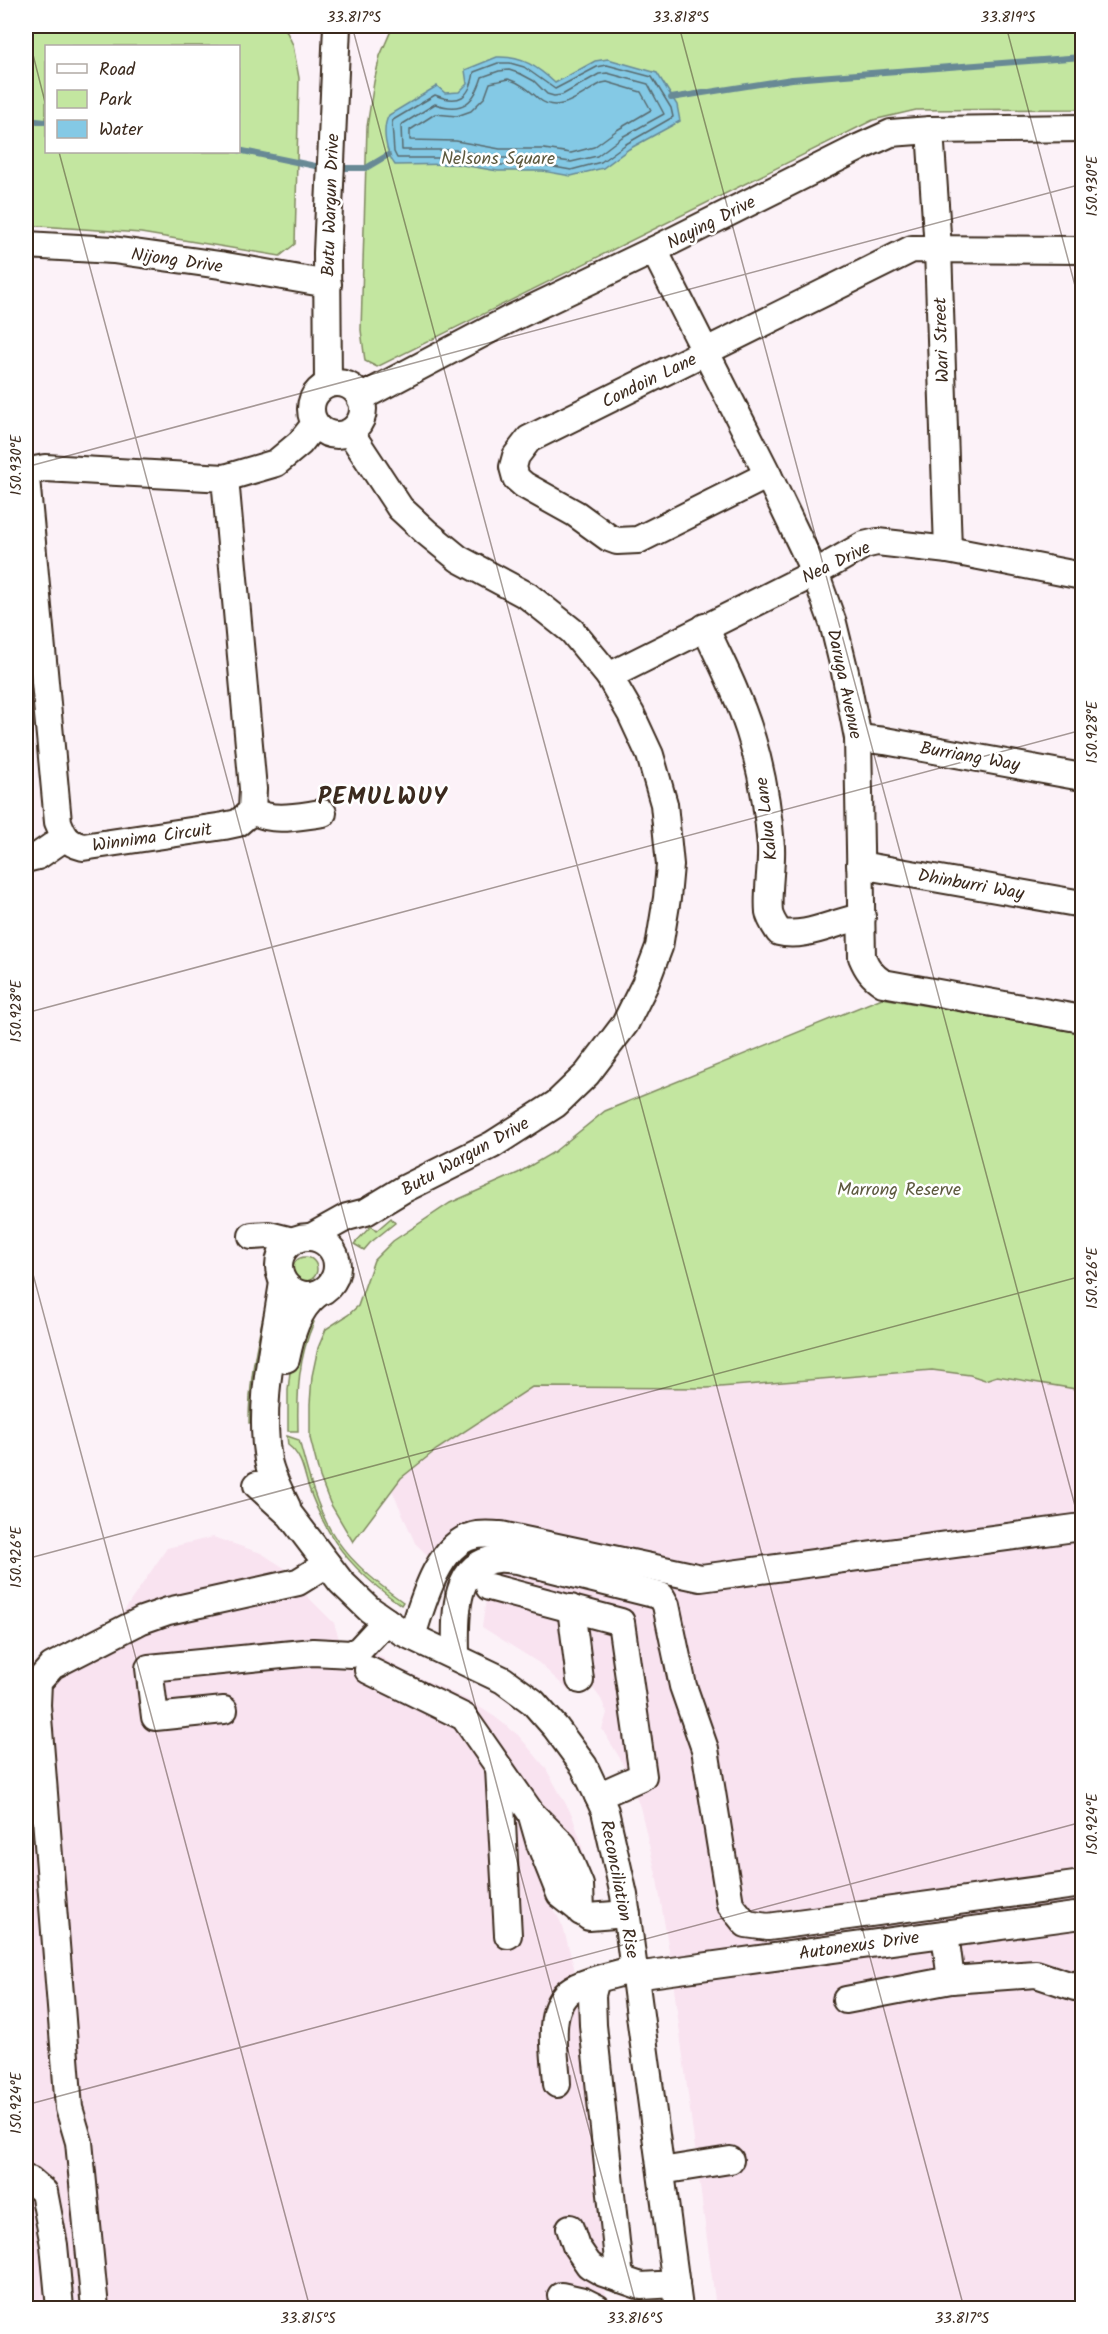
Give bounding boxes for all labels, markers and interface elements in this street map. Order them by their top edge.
text: 33.817°S [327,6,381,30]
text: 33.818°S [653,6,709,30]
text: 33.819°S [981,6,1035,30]
legend [45,45,240,153]
text: Road [99,56,136,85]
text: Park [99,86,132,115]
text: Water [99,116,144,145]
street label: Butu Wargun Drive [315,133,348,277]
park label: Nelsons Square [441,145,555,174]
text: 150.930°E [1081,154,1105,217]
street label: Naying Drive [662,189,761,258]
street label: Nijong Drive [129,241,224,282]
street label: Wari Street [926,296,958,383]
street label: Condoin Lane [597,346,702,417]
text: 150.930°E [5,433,29,496]
street label: Nea Drive [797,534,876,592]
street label: Daruga Avenue [818,627,869,742]
text: 150.928°E [1081,699,1105,763]
street label: Burriang Way [917,734,1023,781]
street label: Kalua Lane [748,775,787,862]
district label: PEMULWUY [318,778,448,817]
street label: Winnima Circuit [90,816,215,861]
street label: Dhinburri Way [915,862,1027,909]
text: 150.928°E [5,978,29,1042]
street label: Butu Wargun Drive [396,1110,535,1205]
park label: Marrong Reserve [837,1176,961,1205]
text: 150.926°E [1081,1246,1105,1309]
text: 150.926°E [5,1525,29,1588]
text: 150.924°E [1081,1792,1105,1855]
street label: Reconciliation Rise [591,1818,646,1961]
street label: Autonexus Drive [797,1924,921,1969]
text: 150.924°E [5,2071,29,2134]
text: 33.815°S [280,2307,336,2331]
text: 33.816°S [607,2307,663,2331]
text: 33.817°S [935,2307,989,2331]

